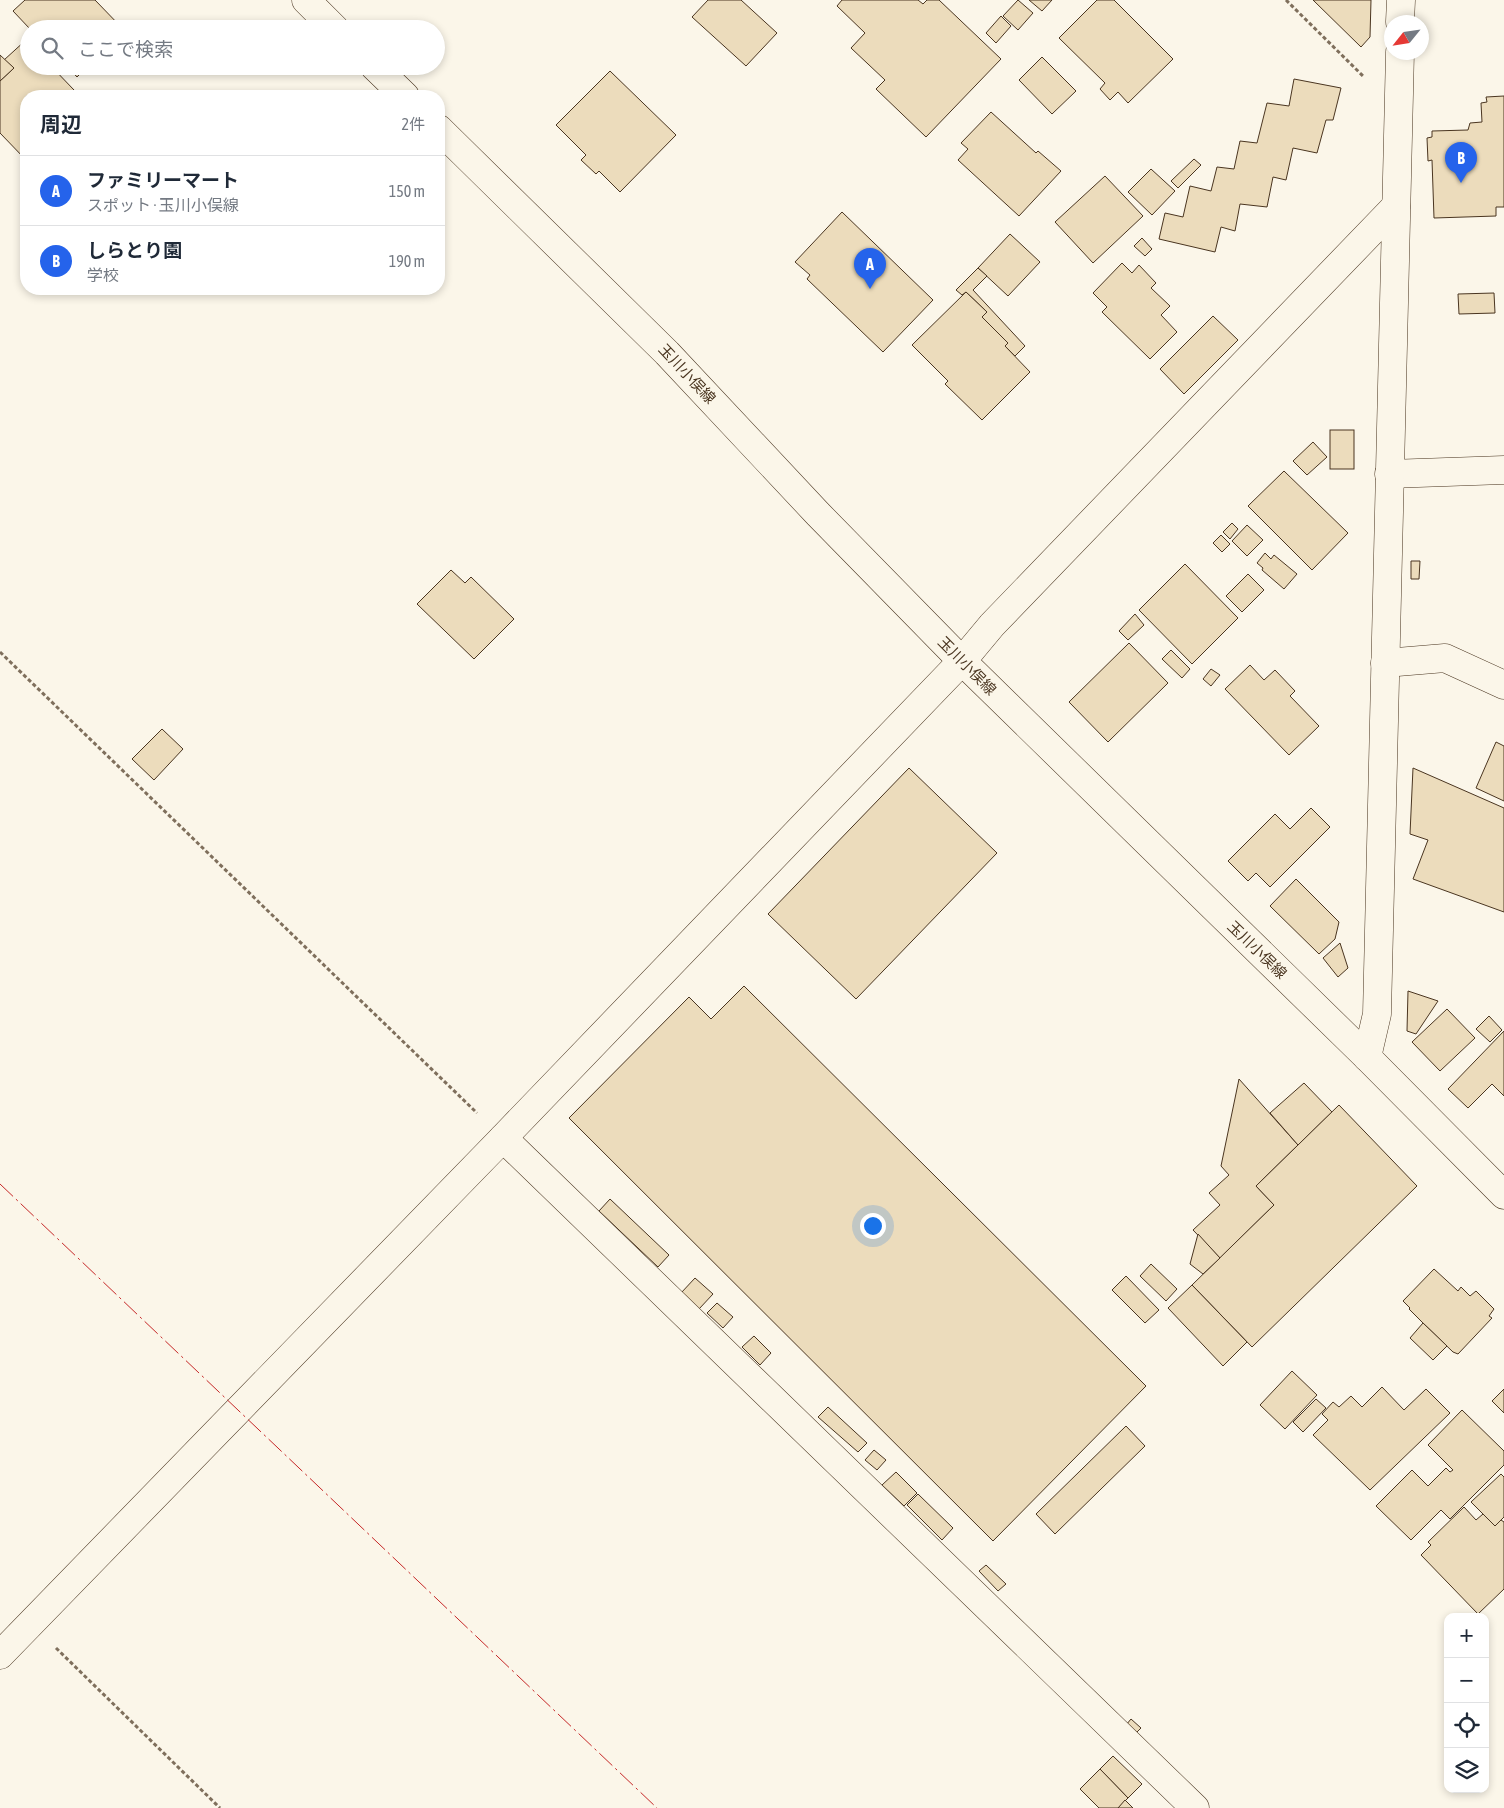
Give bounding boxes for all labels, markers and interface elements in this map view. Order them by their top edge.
north arrow [1384,15,1429,60]
search box [20,20,445,75]
icon: search [38,34,66,62]
text: ここで検索 [78,38,173,60]
text: 周辺 [40,112,82,136]
text: 2件 [401,115,425,133]
pin: B [1445,142,1477,183]
text: ファミリーマート [87,169,239,191]
text: A [52,182,60,200]
text: 150 m [389,182,425,200]
text: スポット · 玉川小俣線 [87,196,239,214]
text: しらとり園 [87,239,182,261]
pin: A [854,248,886,289]
text: B [52,252,60,270]
text: 190 m [389,252,425,270]
text: 学校 [87,266,119,284]
street label: 玉川小俣線 [656,340,719,407]
street label: 玉川小俣線 [935,633,1000,698]
street label: 玉川小俣線 [1224,917,1290,982]
your location [860,1213,886,1239]
map controls [1444,1613,1489,1793]
button: + [1444,1613,1489,1658]
button: − [1444,1658,1489,1703]
button: locate [1444,1703,1489,1748]
button: layers [1444,1748,1489,1793]

